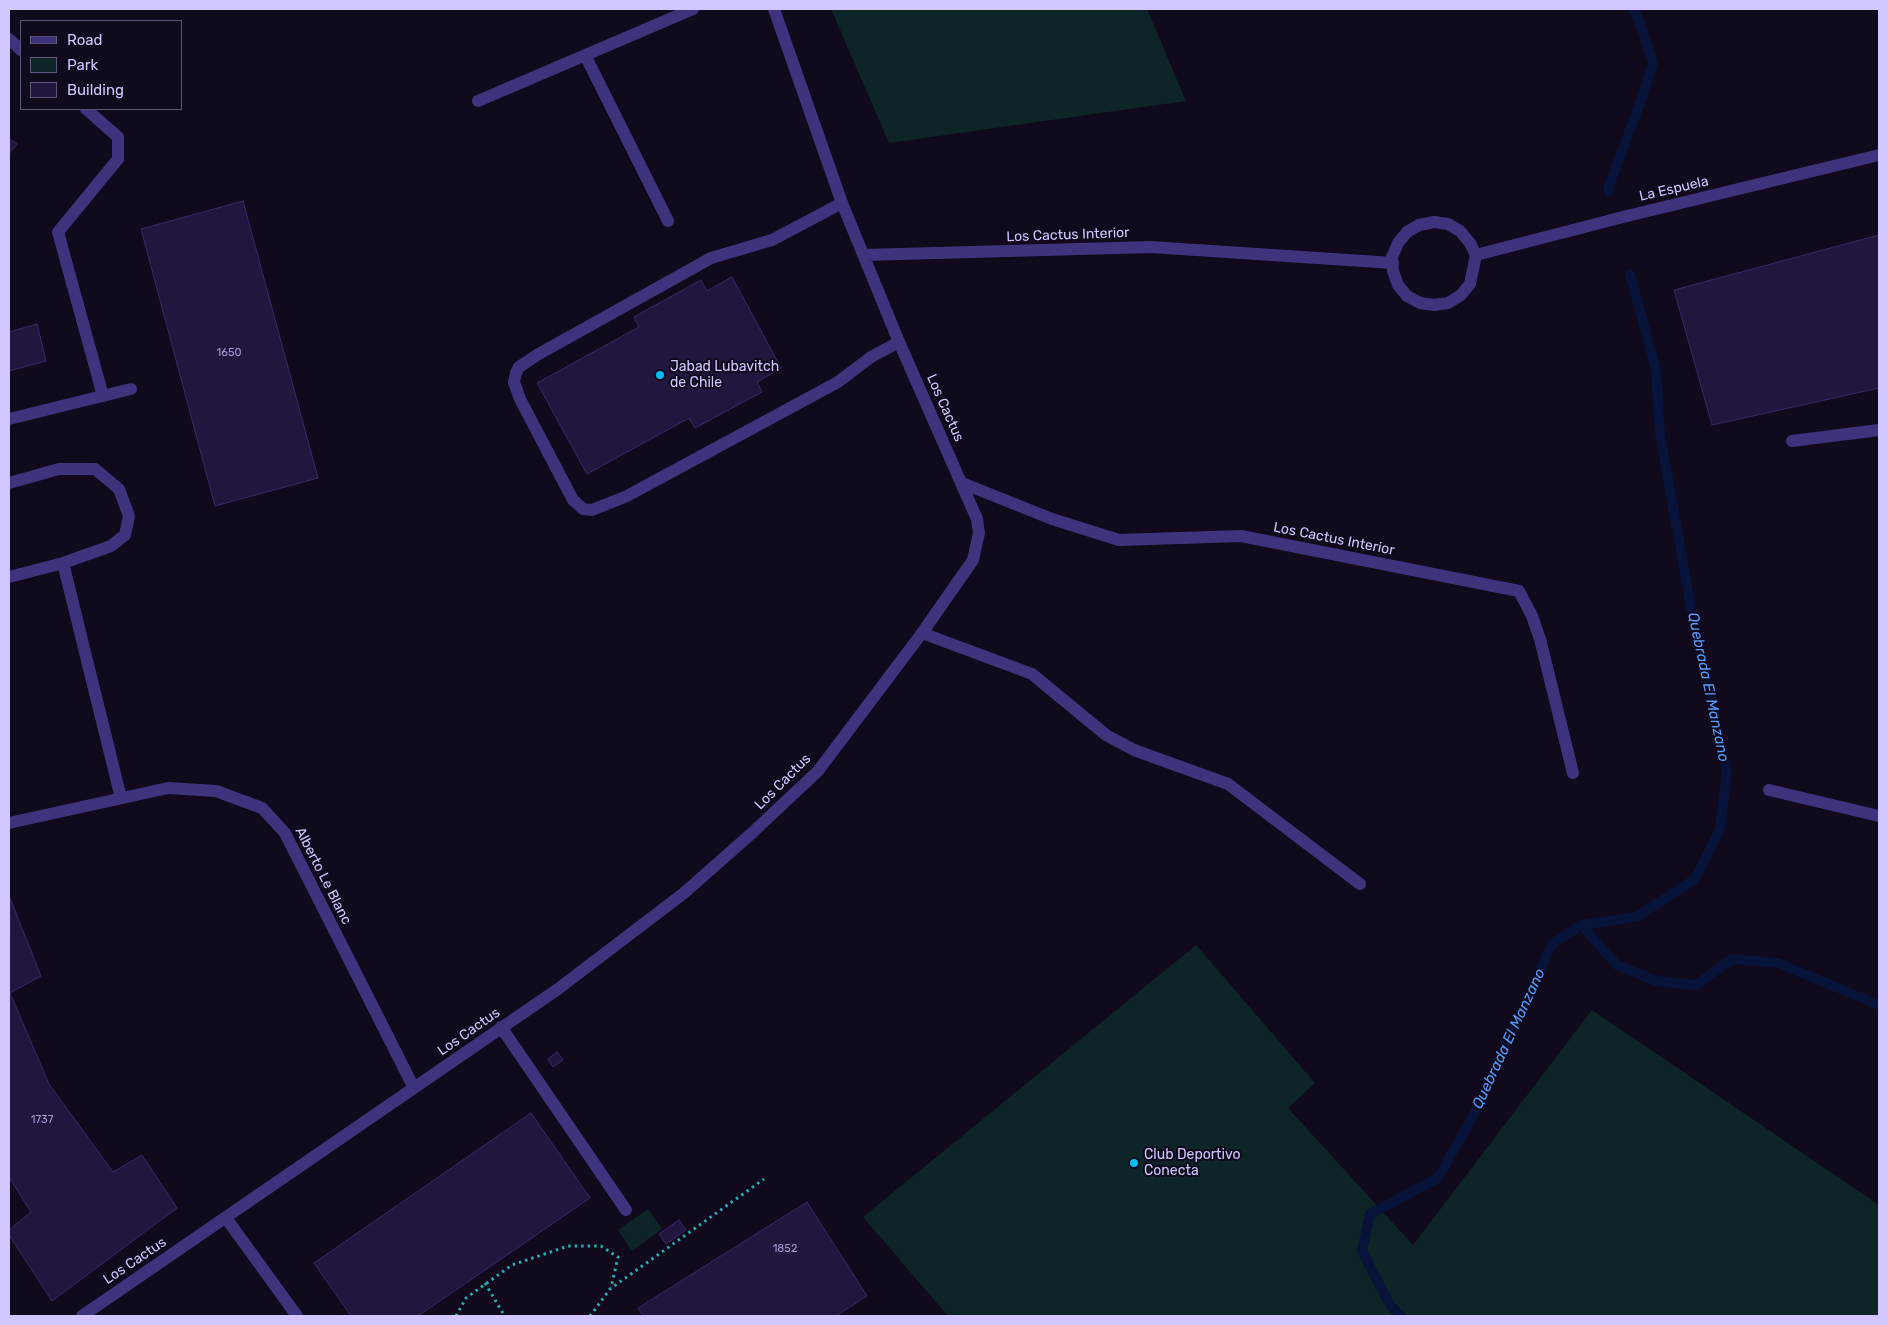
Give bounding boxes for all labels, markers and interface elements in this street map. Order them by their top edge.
legend [20,20,182,110]
text: Road [67,31,103,49]
text: Park [67,56,98,74]
text: Building [67,81,124,99]
street label: La Espuela [1638,173,1710,205]
street label: Los Cactus Interior [1006,224,1130,246]
house number: 1650 [217,346,241,360]
place label: Jabad Lubavitch de Chile [670,359,779,392]
marker: Jabad Lubavitch de Chile [654,369,666,381]
street label: Los Cactus [923,372,967,444]
street label: Los Cactus Interior [1272,519,1396,559]
water label: Quebrada El Manzano [1683,610,1733,764]
street label: Los Cactus [752,751,814,813]
street label: Alberto Le Blanc [291,825,355,927]
water label: Quebrada El Manzano [1469,966,1549,1112]
street label: Los Cactus [435,1004,503,1060]
house number: 1737 [31,1113,53,1127]
place label: Club Deportivo Conecta [1144,1147,1240,1180]
marker: Club Deportivo Conecta [1128,1157,1140,1169]
street label: Los Cactus [100,1234,170,1288]
house number: 1852 [773,1242,797,1256]

